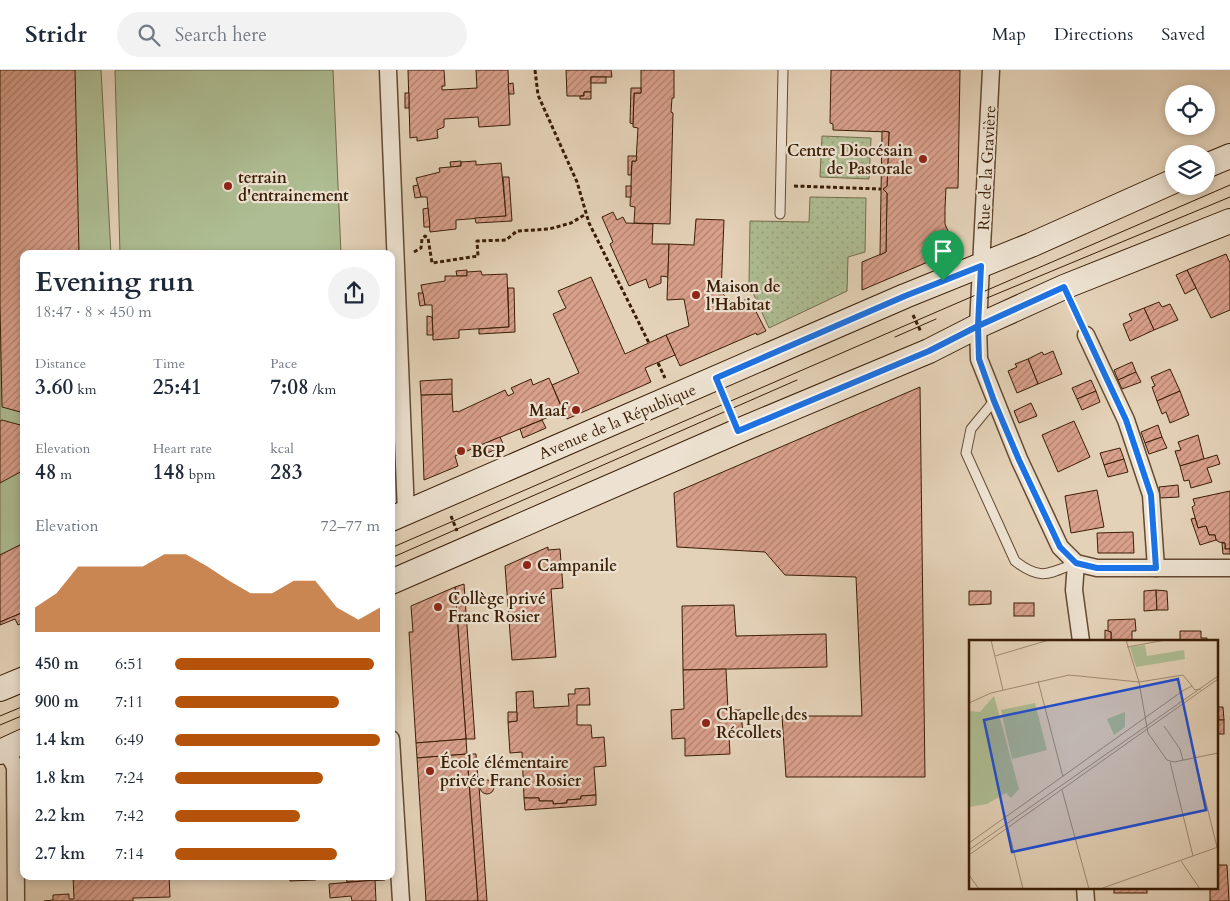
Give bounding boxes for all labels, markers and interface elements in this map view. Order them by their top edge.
search box [117,12,467,57]
text: Stridr [25,18,87,51]
icon: search [135,21,163,49]
text: Search here [175,22,267,48]
text: Map [992,22,1026,47]
text: Directions [1054,22,1133,47]
text: Saved [1161,22,1205,47]
map controls [1165,85,1215,195]
button: locate [1165,85,1215,135]
street label: Rue de la Gravière [973,105,1001,231]
place label: Centre Diocésain de Pastorale [787,140,914,180]
button: layers [1165,145,1215,195]
marker: Centre Diocésain de Pastorale [917,153,929,165]
place label: terrain d'entrainement [238,167,349,207]
marker: terrain d'entrainement [222,180,234,192]
pin [922,230,964,281]
icon: arrive [929,237,957,265]
text: Evening run [35,263,194,301]
button: share [328,267,380,319]
place label: Maison de l'Habitat [706,276,781,316]
marker: Maison de l'Habitat [690,289,702,301]
text: 18:47 · 8 × 450 m [35,301,152,323]
text: Distance [35,354,86,373]
text: Time [153,354,185,373]
text: Pace [270,354,297,373]
text: 3.60 [35,373,73,402]
text: 25:41 [153,373,202,402]
text: 7:08 [270,373,309,402]
street label: Avenue de la République [535,379,699,465]
text: km [73,380,96,399]
text: /km [309,380,336,399]
place label: Maaf [529,400,569,422]
marker: Maaf [570,404,582,416]
text: Elevation [35,439,91,458]
text: Heart rate [153,439,212,458]
text: kcal [270,439,294,458]
place label: BCP [471,441,505,463]
marker: BCP [455,445,467,457]
text: 48 [35,458,57,487]
text: 148 [153,458,185,487]
text: 283 [270,458,303,487]
text: m [57,465,72,484]
text: bpm [185,465,216,484]
text: Elevation [35,515,99,537]
text: 72–77 m [321,515,380,537]
place label: Campanile [537,555,617,577]
marker: Campanile [521,559,533,571]
place label: Collège privé Franc Rosier [448,588,546,628]
marker: Collège privé Franc Rosier [432,601,444,613]
inset map [969,640,1218,888]
text: 450 m [35,653,79,675]
text: 6:51 [115,653,144,675]
text: 900 m [35,691,79,713]
text: 7:11 [115,691,144,713]
place label: Chapelle des Récollets [716,704,807,744]
marker: Chapelle des Récollets [700,717,712,729]
text: 1.4 km [35,729,85,751]
text: 6:49 [115,729,144,751]
place label: École élémentaire privée Franc Rosier [440,751,582,792]
marker: École élémentaire privée Franc Rosier [424,765,436,777]
text: 1.8 km [35,767,85,789]
text: 7:24 [115,767,144,789]
text: 2.2 km [35,805,85,827]
text: 7:42 [115,805,144,827]
text: 2.7 km [35,843,85,865]
text: 7:14 [115,843,144,865]

